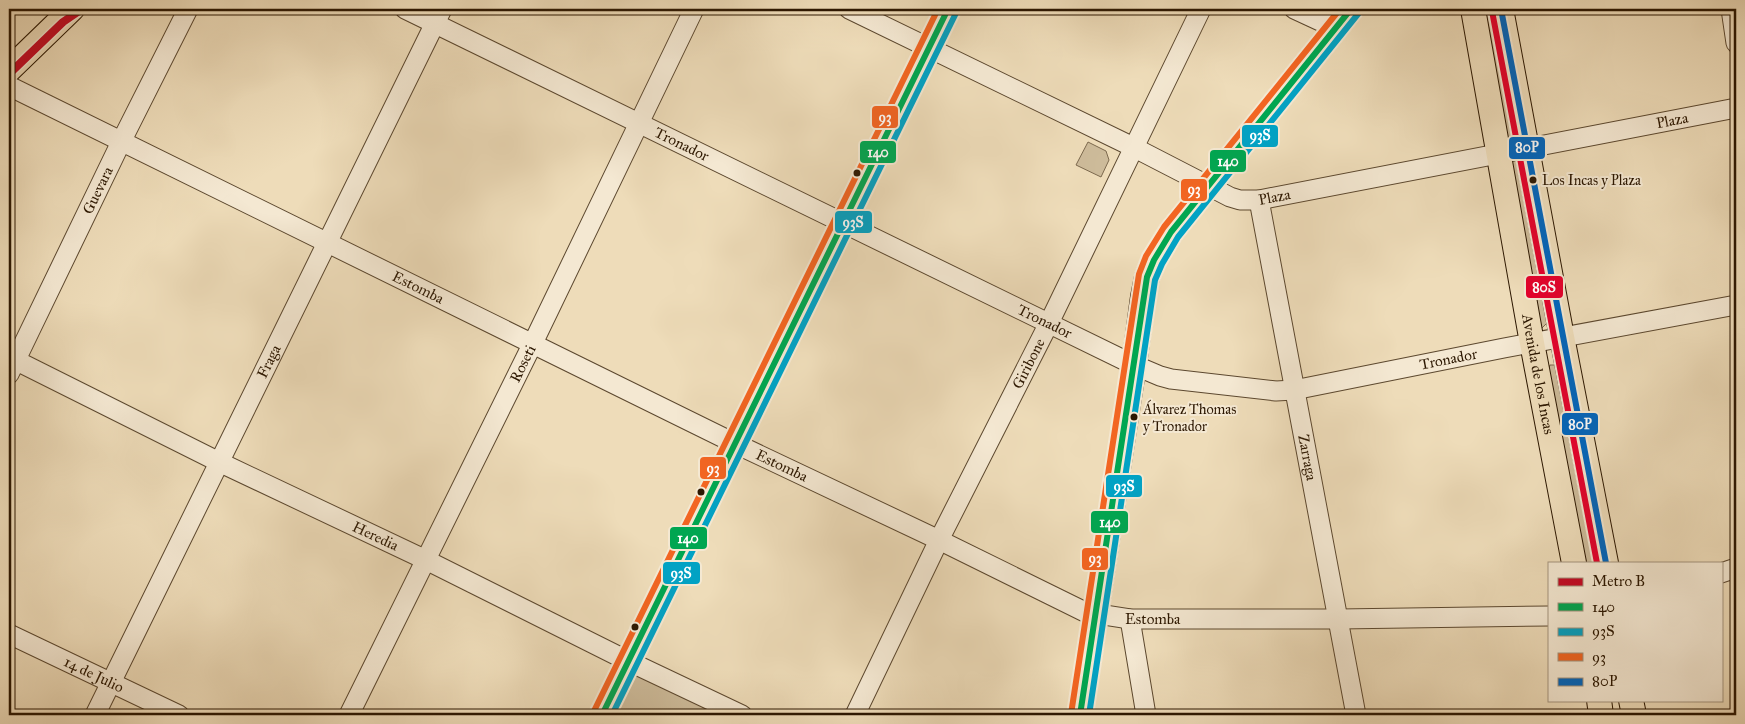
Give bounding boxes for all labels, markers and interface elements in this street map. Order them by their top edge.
line badge: 93 [871,105,899,129]
street label: Plaza [1655,108,1690,132]
text: 93 [878,109,892,127]
street label: Tronador [652,123,712,165]
line badge: 93S [1241,124,1279,148]
text: 93S [1249,127,1271,145]
line badge: 80P [1508,136,1546,160]
text: 80P [1515,139,1539,156]
line badge: 140 [859,140,897,164]
text: 140 [867,144,889,162]
line badge: 140 [1209,149,1247,173]
text: 140 [1217,153,1239,171]
street label: Guevara [79,163,117,217]
unlabelled marker [852,168,862,178]
place label: Los Incas y Plaza [1542,172,1641,189]
marker: Los Incas y Plaza [1528,175,1538,185]
line badge: 93 [1180,178,1208,202]
text: 93 [1187,181,1201,199]
street label: Plaza [1257,185,1293,209]
line badge: 93S [834,210,873,234]
text: 93S [842,214,864,232]
street label: Estomba [389,267,447,308]
line badge: 80S [1525,275,1564,299]
text: 80S [1532,279,1556,296]
street label: Tronador [1015,301,1075,342]
street label: Avenida de los Incas [1518,312,1558,436]
street label: Giribone [1008,335,1049,392]
street label: Fraga [253,341,285,381]
street label: Roseti [506,342,540,385]
street label: Tronador [1418,345,1479,374]
place label: Álvarez Thomas y Tronador [1142,399,1236,435]
marker: Álvarez Thomas y Tronador [1129,412,1139,422]
line badge: 80P [1561,412,1599,436]
text: 80P [1568,416,1592,433]
street label: Zarraga [1294,433,1321,483]
street label: Estomba [753,446,811,486]
line badge: 93 [699,456,727,480]
text: 93 [706,460,720,478]
line badge: 93S [1105,474,1143,498]
text: 93S [1113,478,1135,496]
unlabelled marker [696,487,706,497]
line badge: 140 [1090,510,1129,534]
text: 140 [1099,514,1121,532]
street label: Heredia [350,518,402,555]
line badge: 140 [669,526,708,550]
text: 140 [677,530,699,548]
line badge: 93 [1081,547,1109,571]
text: 93 [1088,550,1102,568]
line badge: 93S [662,561,701,585]
legend [1548,562,1722,702]
text: 93S [670,565,692,583]
text: Metro B [1592,572,1645,590]
text: 140 [1592,598,1615,616]
street label: Estomba [1125,610,1181,628]
unlabelled marker [630,622,640,632]
text: 93S [1592,622,1615,640]
text: 93 [1592,648,1606,666]
street label: 14 de Julio [61,653,127,696]
text: 80P [1592,672,1618,690]

